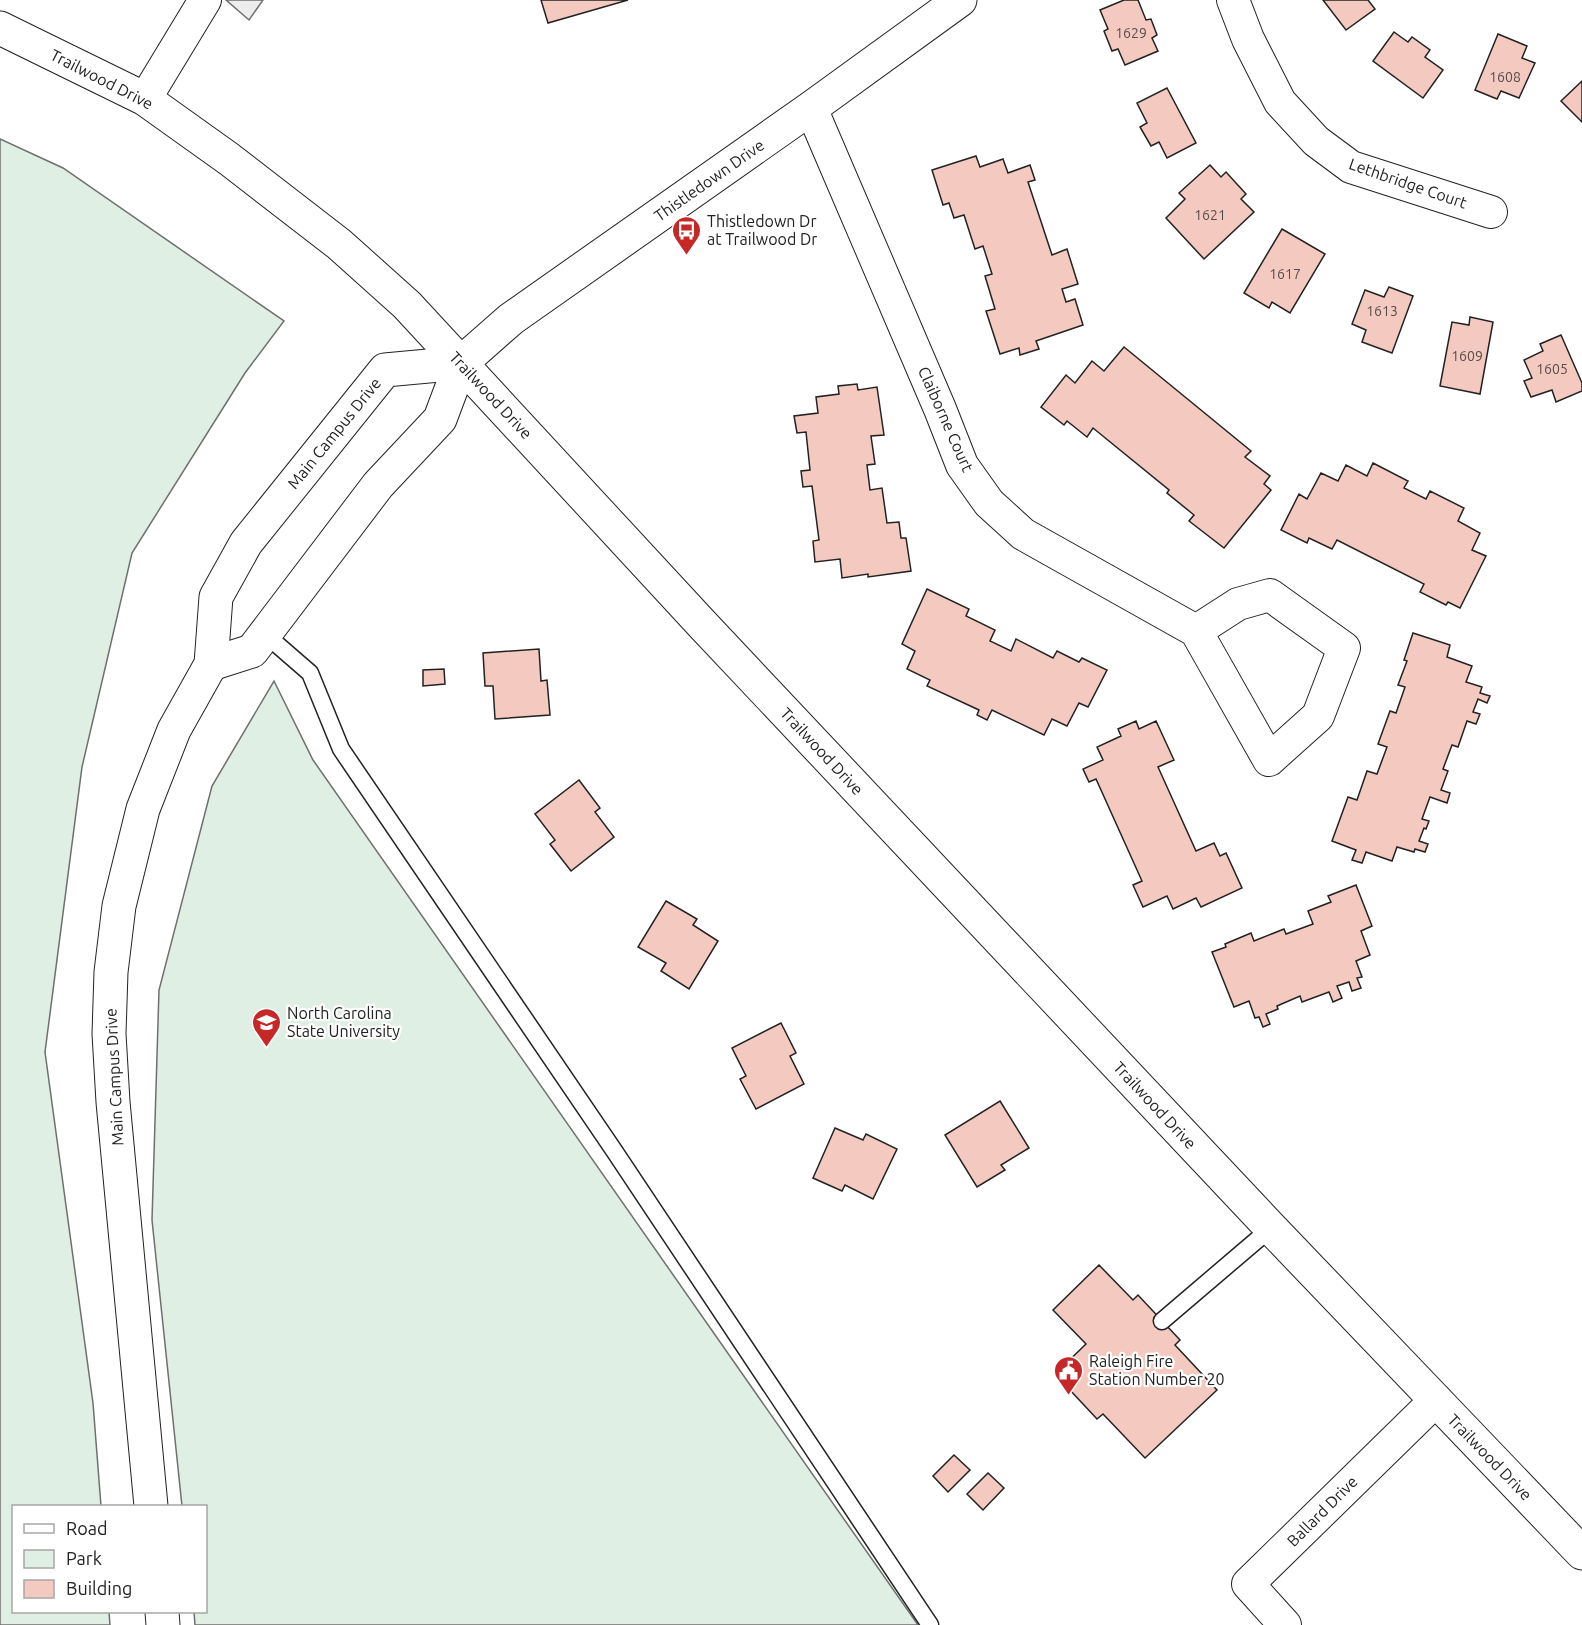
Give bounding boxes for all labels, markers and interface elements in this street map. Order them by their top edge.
house number: 1629 [1115,25,1147,41]
street label: Trailwood Drive [48,45,156,113]
house number: 1608 [1489,69,1521,85]
street label: Thistledown Drive [651,135,767,225]
street label: Lethbridge Court [1347,154,1470,212]
house number: 1621 [1194,207,1226,223]
place label: Thistledown Dr at Trailwood Dr [707,212,817,248]
bus stop icon: Thistledown Dr at Trailwood Dr [670,214,702,256]
house number: 1617 [1269,266,1301,282]
house number: 1613 [1366,303,1398,319]
street label: Trailwood Drive [446,348,536,442]
house number: 1609 [1451,348,1483,364]
house number: 1605 [1536,361,1568,377]
street label: Claiborne Court [915,364,978,475]
street label: Main Campus Drive [284,374,384,492]
street label: Trailwood Drive [777,704,867,798]
place label: North Carolina State University [287,1004,400,1040]
school or university icon: North Carolina State University [250,1006,282,1048]
street label: Main Campus Drive [101,1008,127,1146]
street label: Trailwood Drive [1110,1058,1200,1152]
place label: Raleigh Fire Station Number 20 [1089,1352,1225,1388]
public building icon: Raleigh Fire Station Number 20 [1052,1354,1084,1396]
street label: Trailwood Drive [1444,1410,1536,1504]
street label: Ballard Drive [1283,1472,1361,1550]
legend [12,1505,207,1613]
text: Road [66,1518,108,1538]
text: Park [66,1548,102,1568]
text: Building [66,1578,132,1598]

